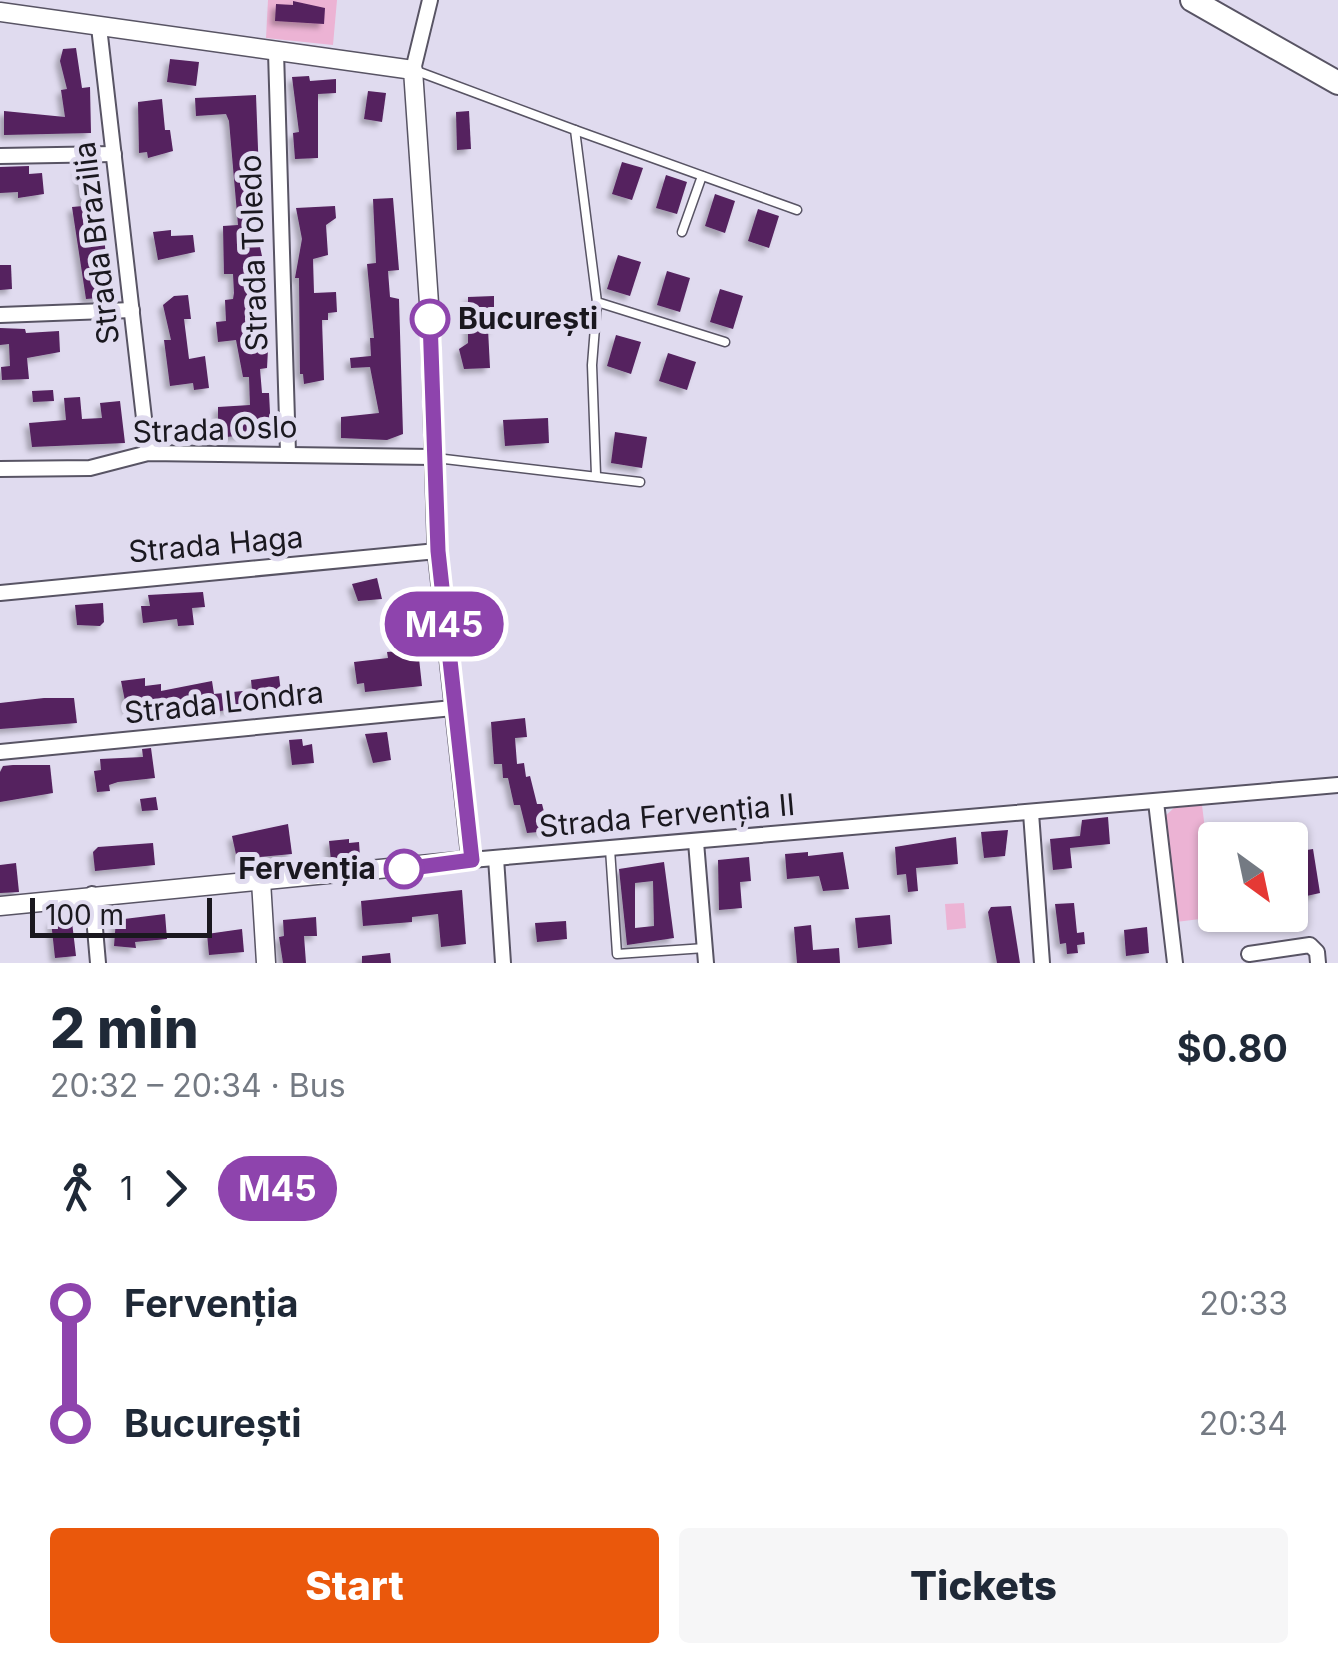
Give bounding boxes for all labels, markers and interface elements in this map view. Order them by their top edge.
street label: Strada Brazilia [66,140,126,346]
street label: Strada Toledo [232,154,274,352]
marker: București [411,300,449,338]
place label: București [458,300,598,336]
street label: Strada Oslo [132,408,298,450]
street label: Strada Haga [127,518,305,570]
line badge: M45 [386,592,502,656]
text: M45 [405,603,483,645]
street label: Strada Londra [123,674,325,730]
street label: Strada Fervenția II [538,786,796,845]
north arrow [1198,822,1308,932]
map controls [1198,822,1308,932]
place label: Fervenția [238,850,376,886]
marker: Fervenția [385,850,423,888]
scale bar [30,893,212,938]
text: 100 m [45,898,124,932]
text: 2 min [50,995,199,1061]
text: $0.80 [1177,1025,1288,1071]
text: 20:32 – 20:34 · Bus [50,1066,346,1105]
icon: walk [50,1161,105,1216]
icon: forward [148,1161,203,1216]
text: M45 [238,1167,317,1209]
text: 1 [120,1169,133,1208]
text: Fervenția [124,1280,299,1326]
text: 20:33 [1200,1284,1288,1323]
text: București [124,1400,302,1446]
text: 20:34 [1199,1404,1288,1443]
button: Start [50,1528,659,1643]
button: Tickets [679,1528,1288,1643]

